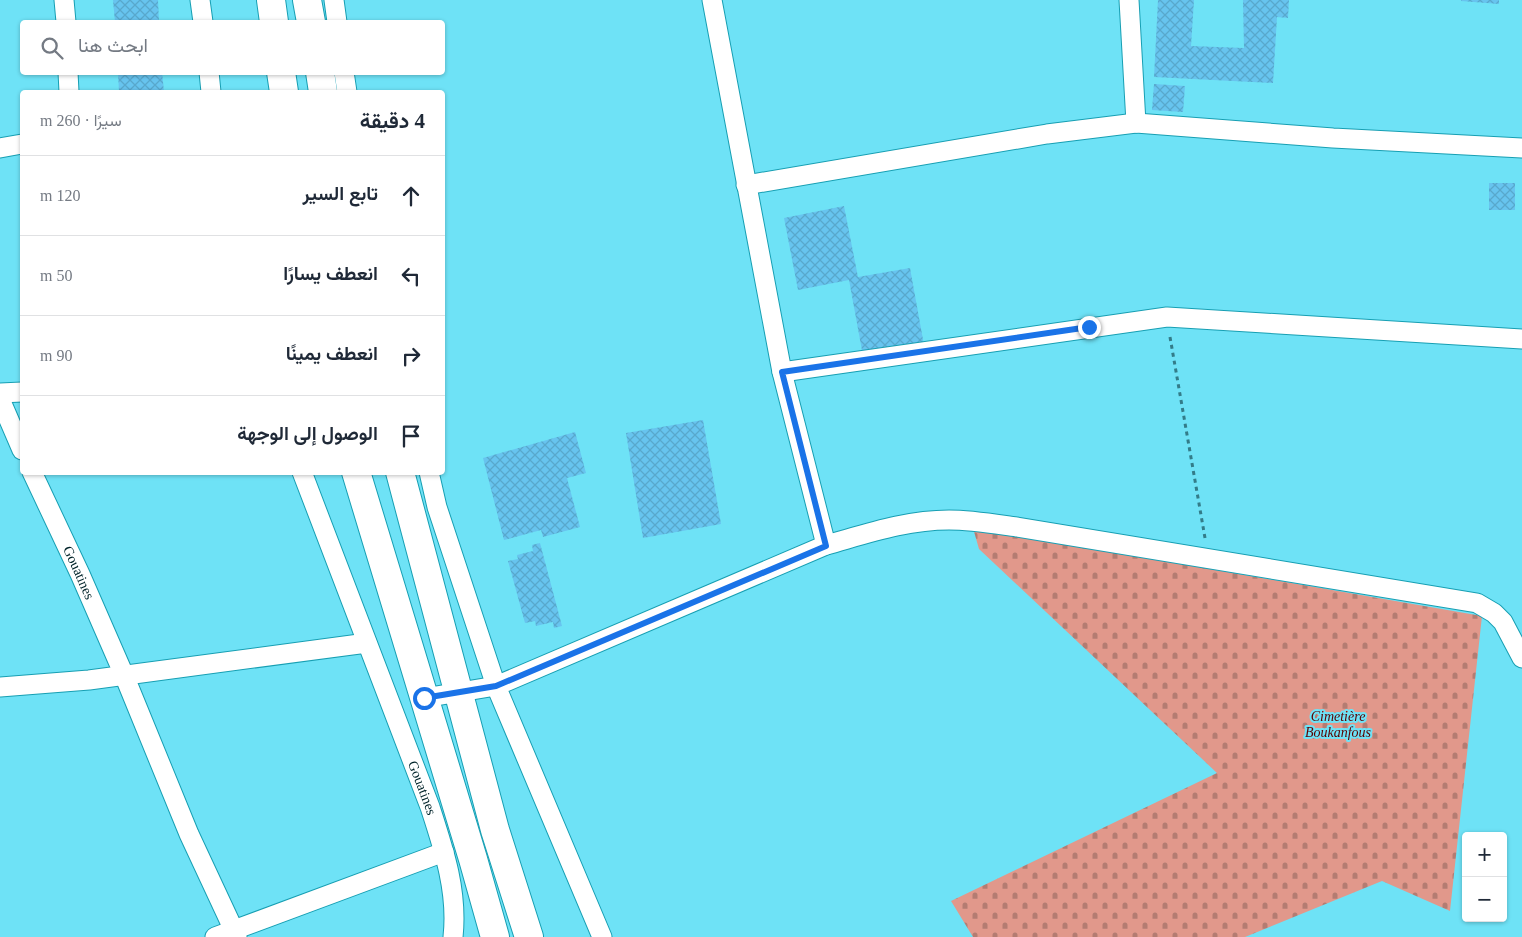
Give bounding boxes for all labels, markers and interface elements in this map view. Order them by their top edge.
search box [20,20,445,75]
icon: search [38,34,66,62]
text: ابحث هنا [78,35,148,56]
text: 4 دقيقة [360,109,425,133]
text: سيرًا · 260 m [40,112,122,129]
icon: ahead [397,182,425,210]
text: تابع السير [302,183,378,204]
text: 120 m [40,187,80,204]
icon: left [397,262,425,290]
text: انعطف يسارًا [283,263,378,284]
text: 50 m [40,267,72,284]
route end [1078,316,1101,339]
icon: right [397,342,425,370]
text: انعطف يمينًا [286,343,378,364]
text: 90 m [40,347,72,364]
icon: arrive [397,422,425,450]
text: الوصول إلى الوجهة [237,423,378,444]
street label: Gouatines [60,544,98,601]
route start [413,687,436,710]
park label: Cimetière Boukanfous [1305,709,1372,740]
street label: Gouatines [405,759,440,817]
map controls [1462,832,1507,922]
button: + [1462,832,1507,877]
button: − [1462,877,1507,922]

